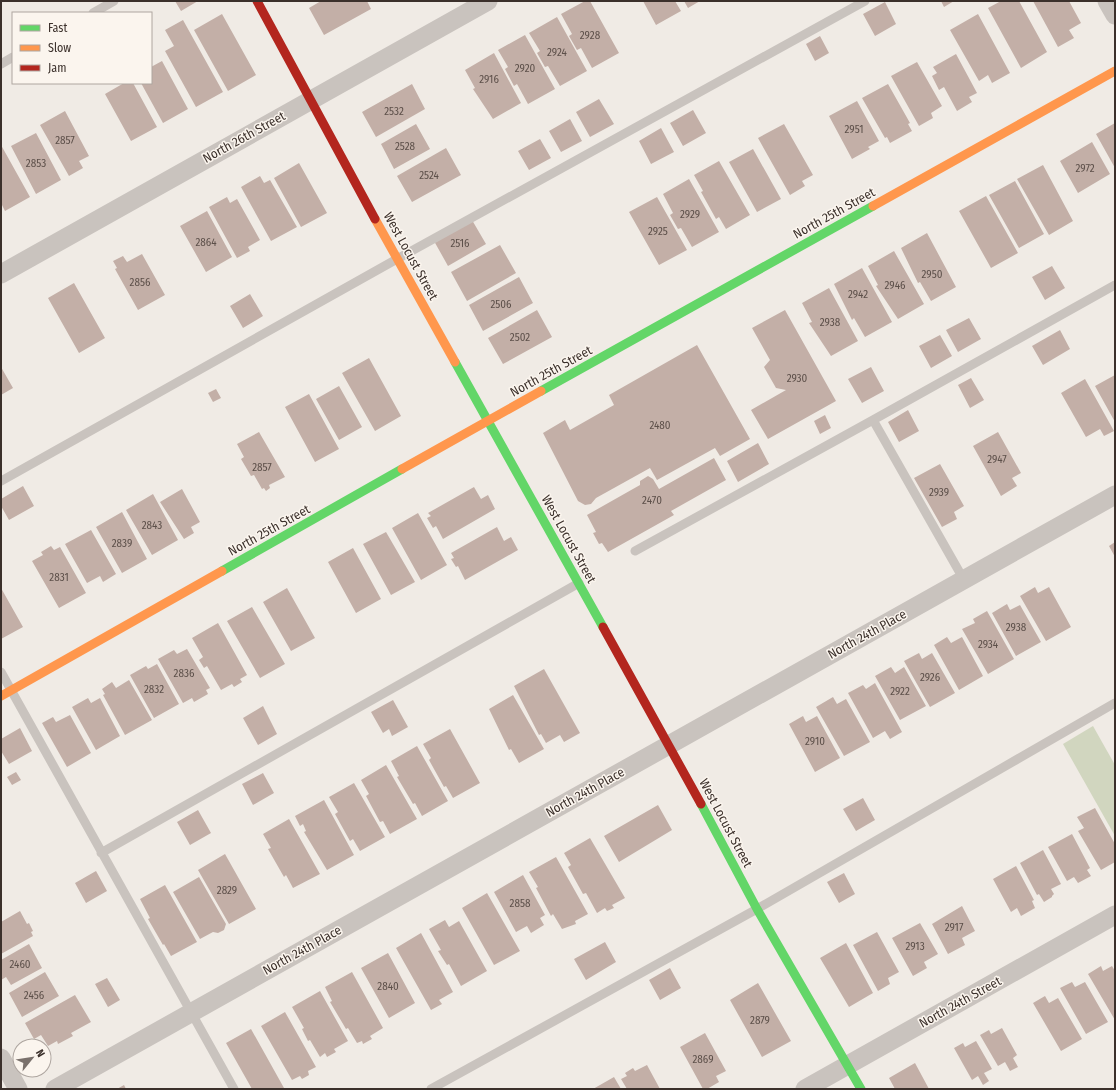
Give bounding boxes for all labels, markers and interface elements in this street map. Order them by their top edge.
legend [12,12,152,84]
text: Fast [48,21,67,35]
house number: 2928 [580,29,601,42]
text: Slow [48,41,71,55]
house number: 2924 [547,46,568,59]
text: Jam [48,61,66,75]
house number: 2920 [515,62,536,75]
house number: 2916 [479,73,499,86]
house number: 2532 [384,105,404,118]
street label: North 26th Street [200,108,288,166]
house number: 2951 [845,123,863,136]
house number: 2857 [55,134,75,147]
house number: 2528 [395,140,416,153]
house number: 2853 [26,157,46,170]
house number: 2972 [1075,162,1095,175]
house number: 2524 [419,169,440,182]
street label: North 25th Street [791,184,878,242]
house number: 2929 [680,208,700,221]
street label: West Locust Street [381,209,442,303]
house number: 2925 [648,225,668,238]
house number: 2864 [195,236,217,249]
house number: 2516 [450,237,470,250]
house number: 2950 [922,268,943,281]
house number: 2856 [130,276,151,289]
house number: 2946 [885,279,906,292]
house number: 2942 [848,288,868,301]
house number: 2506 [490,298,512,311]
house number: 2938 [820,316,841,329]
house number: 2502 [510,331,530,344]
street label: North 25th Street [508,342,595,400]
house number: 2930 [787,372,808,385]
house number: 2480 [649,419,671,432]
house number: 2947 [987,453,1007,466]
house number: 2857 [252,461,272,474]
house number: 2939 [929,486,949,499]
street label: West Locust Street [539,492,600,586]
house number: 2470 [642,494,662,507]
street label: North 25th Street [226,501,313,559]
house number: 2843 [142,519,162,532]
house number: 2839 [112,537,132,550]
house number: 2831 [49,571,69,584]
street label: North 24th Place [825,606,909,662]
house number: 2938 [1006,621,1027,634]
house number: 2934 [978,638,999,651]
house number: 2836 [174,667,195,680]
house number: 2926 [920,671,941,684]
house number: 2832 [144,683,164,696]
house number: 2922 [890,685,910,698]
house number: 2910 [805,735,825,748]
street label: North 24th Place [543,764,627,820]
street label: West Locust Street [696,776,756,871]
house number: 2829 [217,884,237,897]
house number: 2858 [510,897,531,910]
house number: 2917 [945,921,964,934]
street label: North 24th Place [260,922,344,978]
house number: 2913 [905,940,925,953]
house number: 2460 [9,958,31,971]
street label: North 24th Street [916,973,1004,1031]
house number: 2840 [377,980,399,993]
house number: 2456 [24,989,45,1002]
house number: 2879 [750,1014,770,1027]
north arrow [12,1038,52,1078]
text: N [33,1047,48,1059]
house number: 2869 [692,1053,714,1066]

